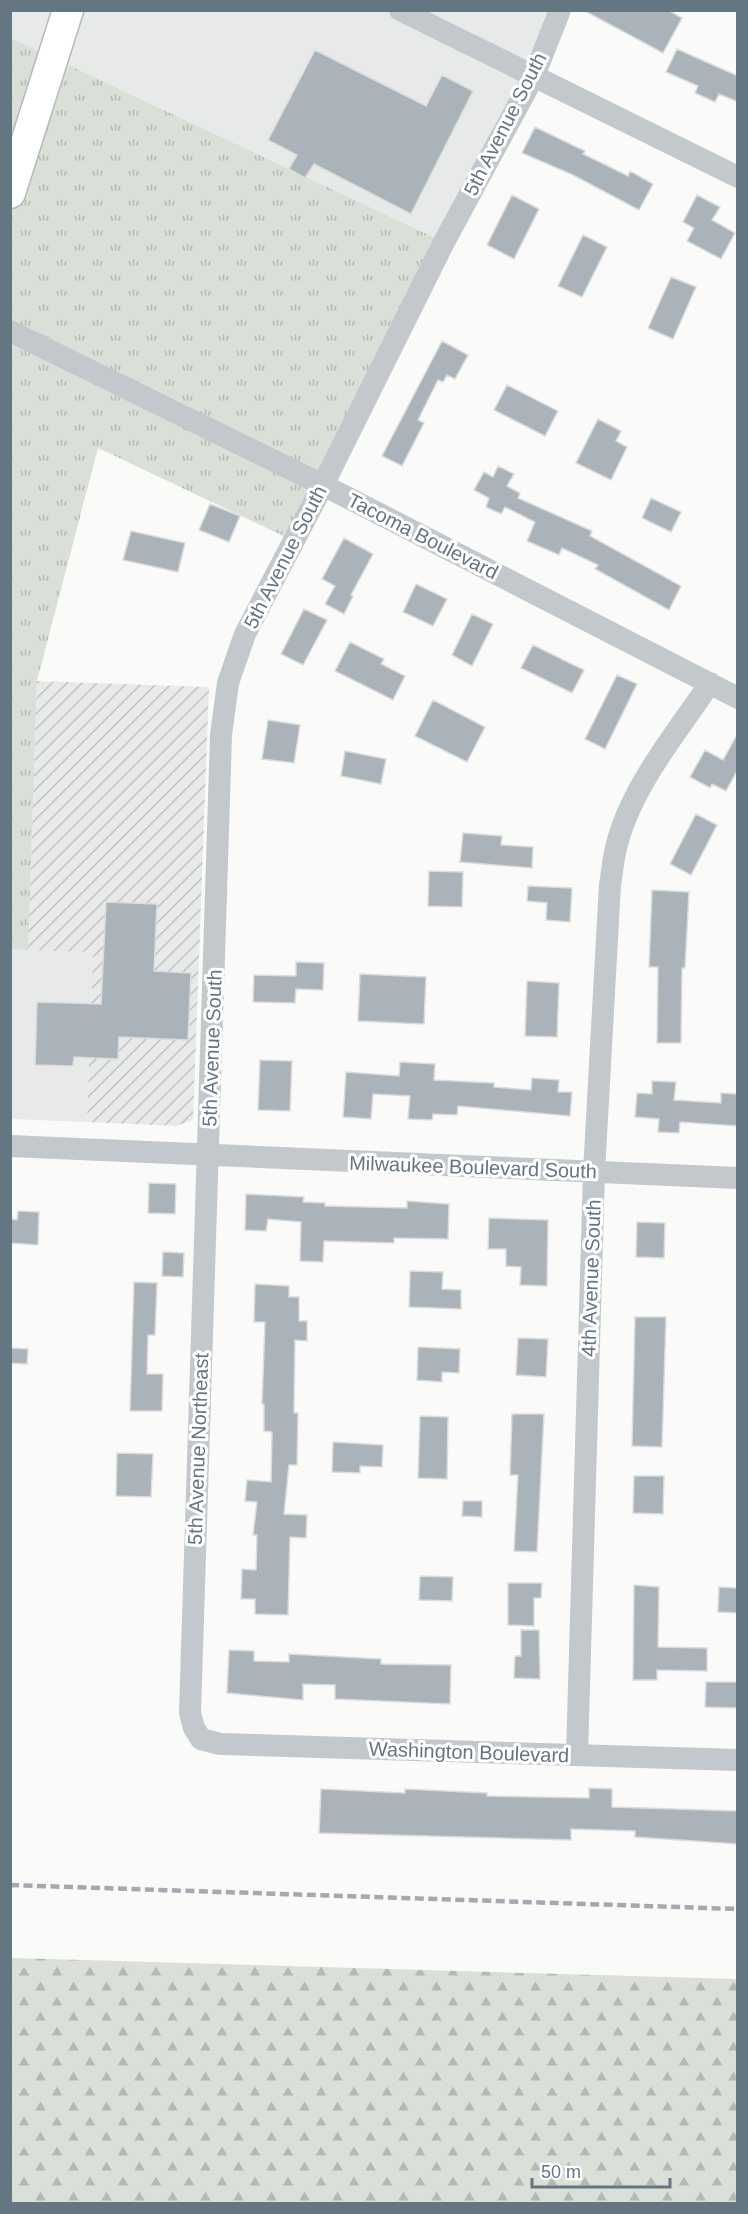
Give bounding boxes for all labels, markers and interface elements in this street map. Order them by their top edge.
street label: 5th Avenue South [459,49,551,199]
street label: 5th Avenue South [239,482,331,632]
street label: Tacoma Boulevard [344,489,502,583]
street label: 5th Avenue South [198,969,226,1127]
street label: Milwaukee Boulevard South [349,1152,597,1182]
street label: 4th Avenue South [577,1199,605,1357]
street label: 5th Avenue Northeast [184,1352,212,1545]
street label: Washington Boulevard [368,1738,570,1766]
scale bar [532,2151,670,2189]
text: 50 m [541,2162,581,2182]

